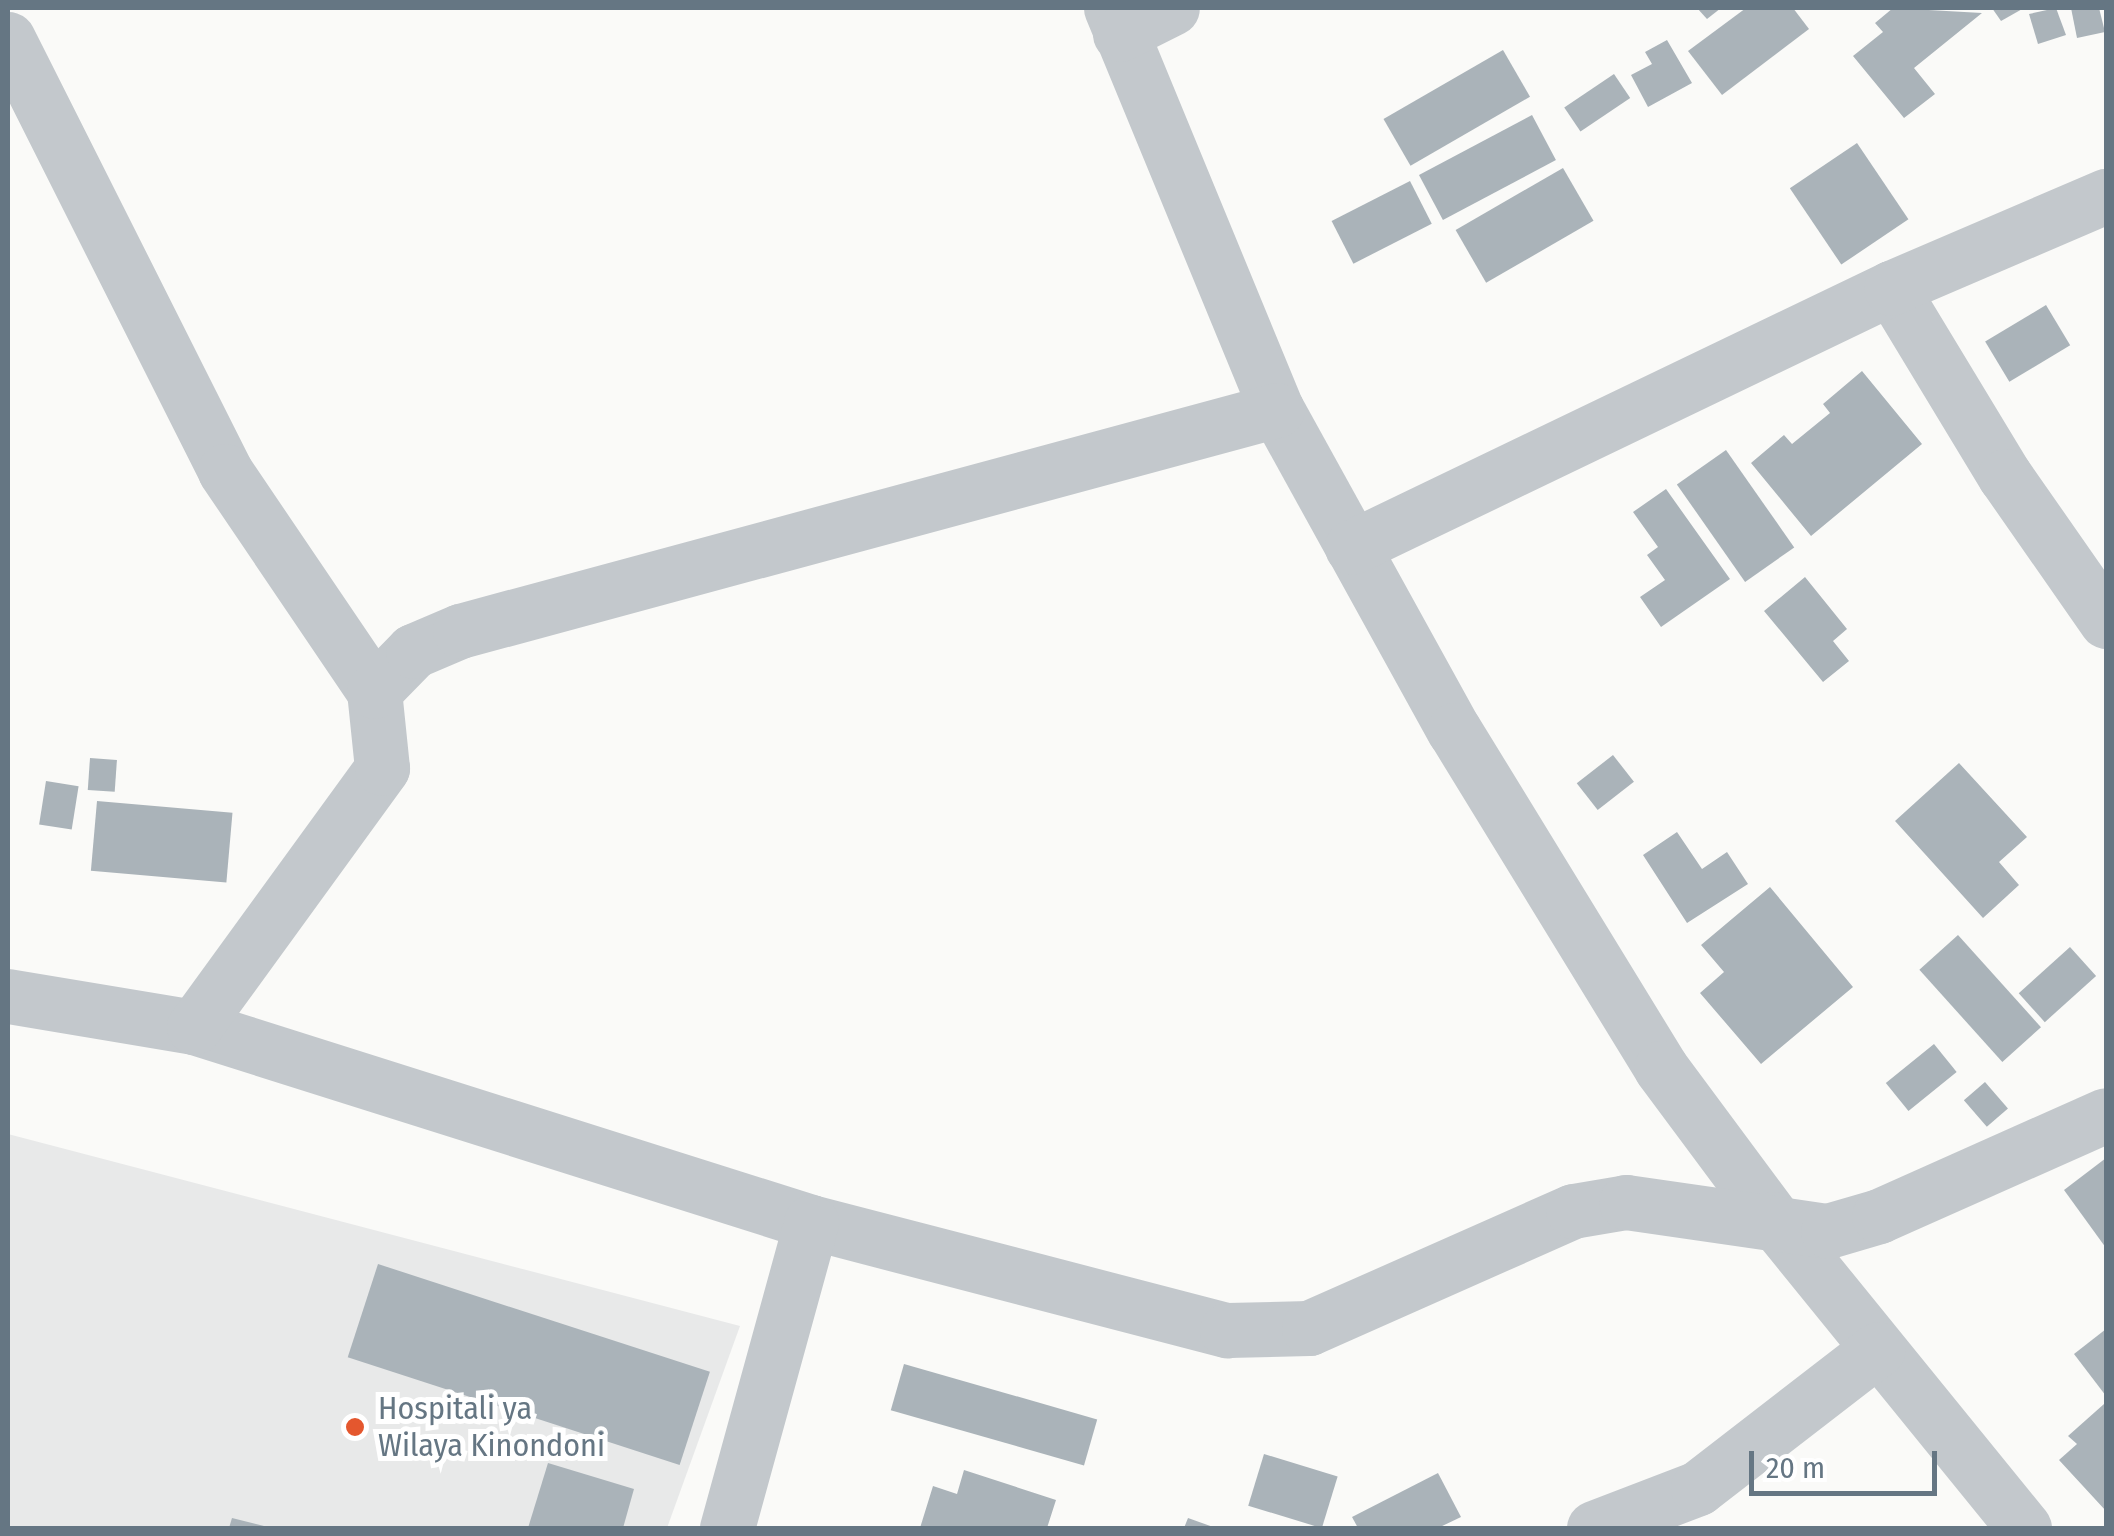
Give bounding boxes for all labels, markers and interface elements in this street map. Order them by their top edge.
place label: Hospitali ya Wilaya Kinondoni [378,1390,605,1465]
marker: Hospitali ya Wilaya Kinondoni [342,1414,368,1440]
scale bar [1754,1431,1942,1493]
text: 20 m [1766,1450,1825,1486]

